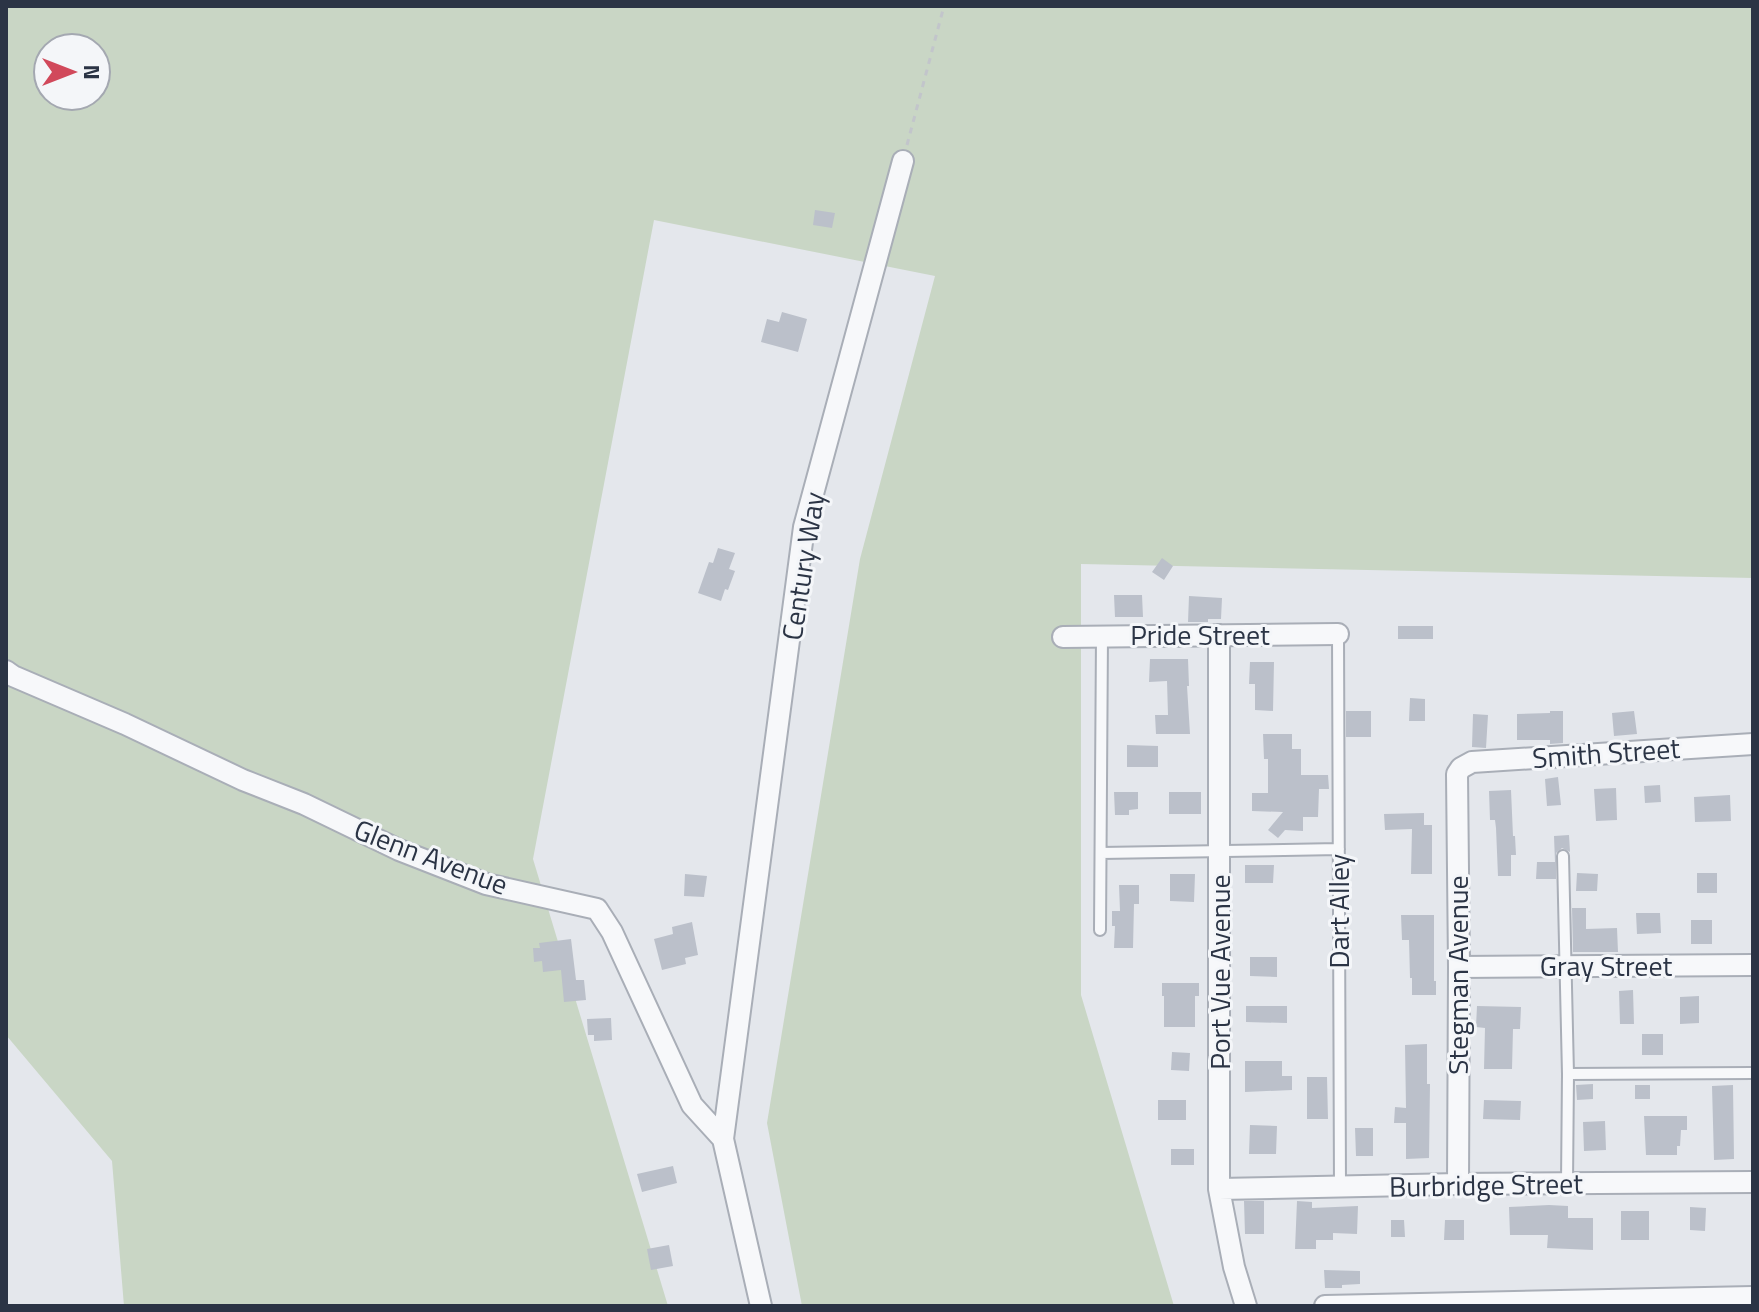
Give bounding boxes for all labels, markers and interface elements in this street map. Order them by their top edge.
north arrow [32,32,112,112]
text: N [75,64,109,80]
street label: Century Way [770,489,835,643]
street label: Pride Street [1130,613,1270,656]
street label: Smith Street [1531,726,1681,779]
street label: Glenn Avenue [348,807,514,906]
street label: Dart Alley [1317,854,1360,968]
street label: Port Vue Avenue [1198,874,1241,1070]
street label: Stegman Avenue [1436,875,1479,1075]
street label: Gray Street [1540,944,1673,987]
street label: Burbridge Street [1389,1161,1584,1208]

